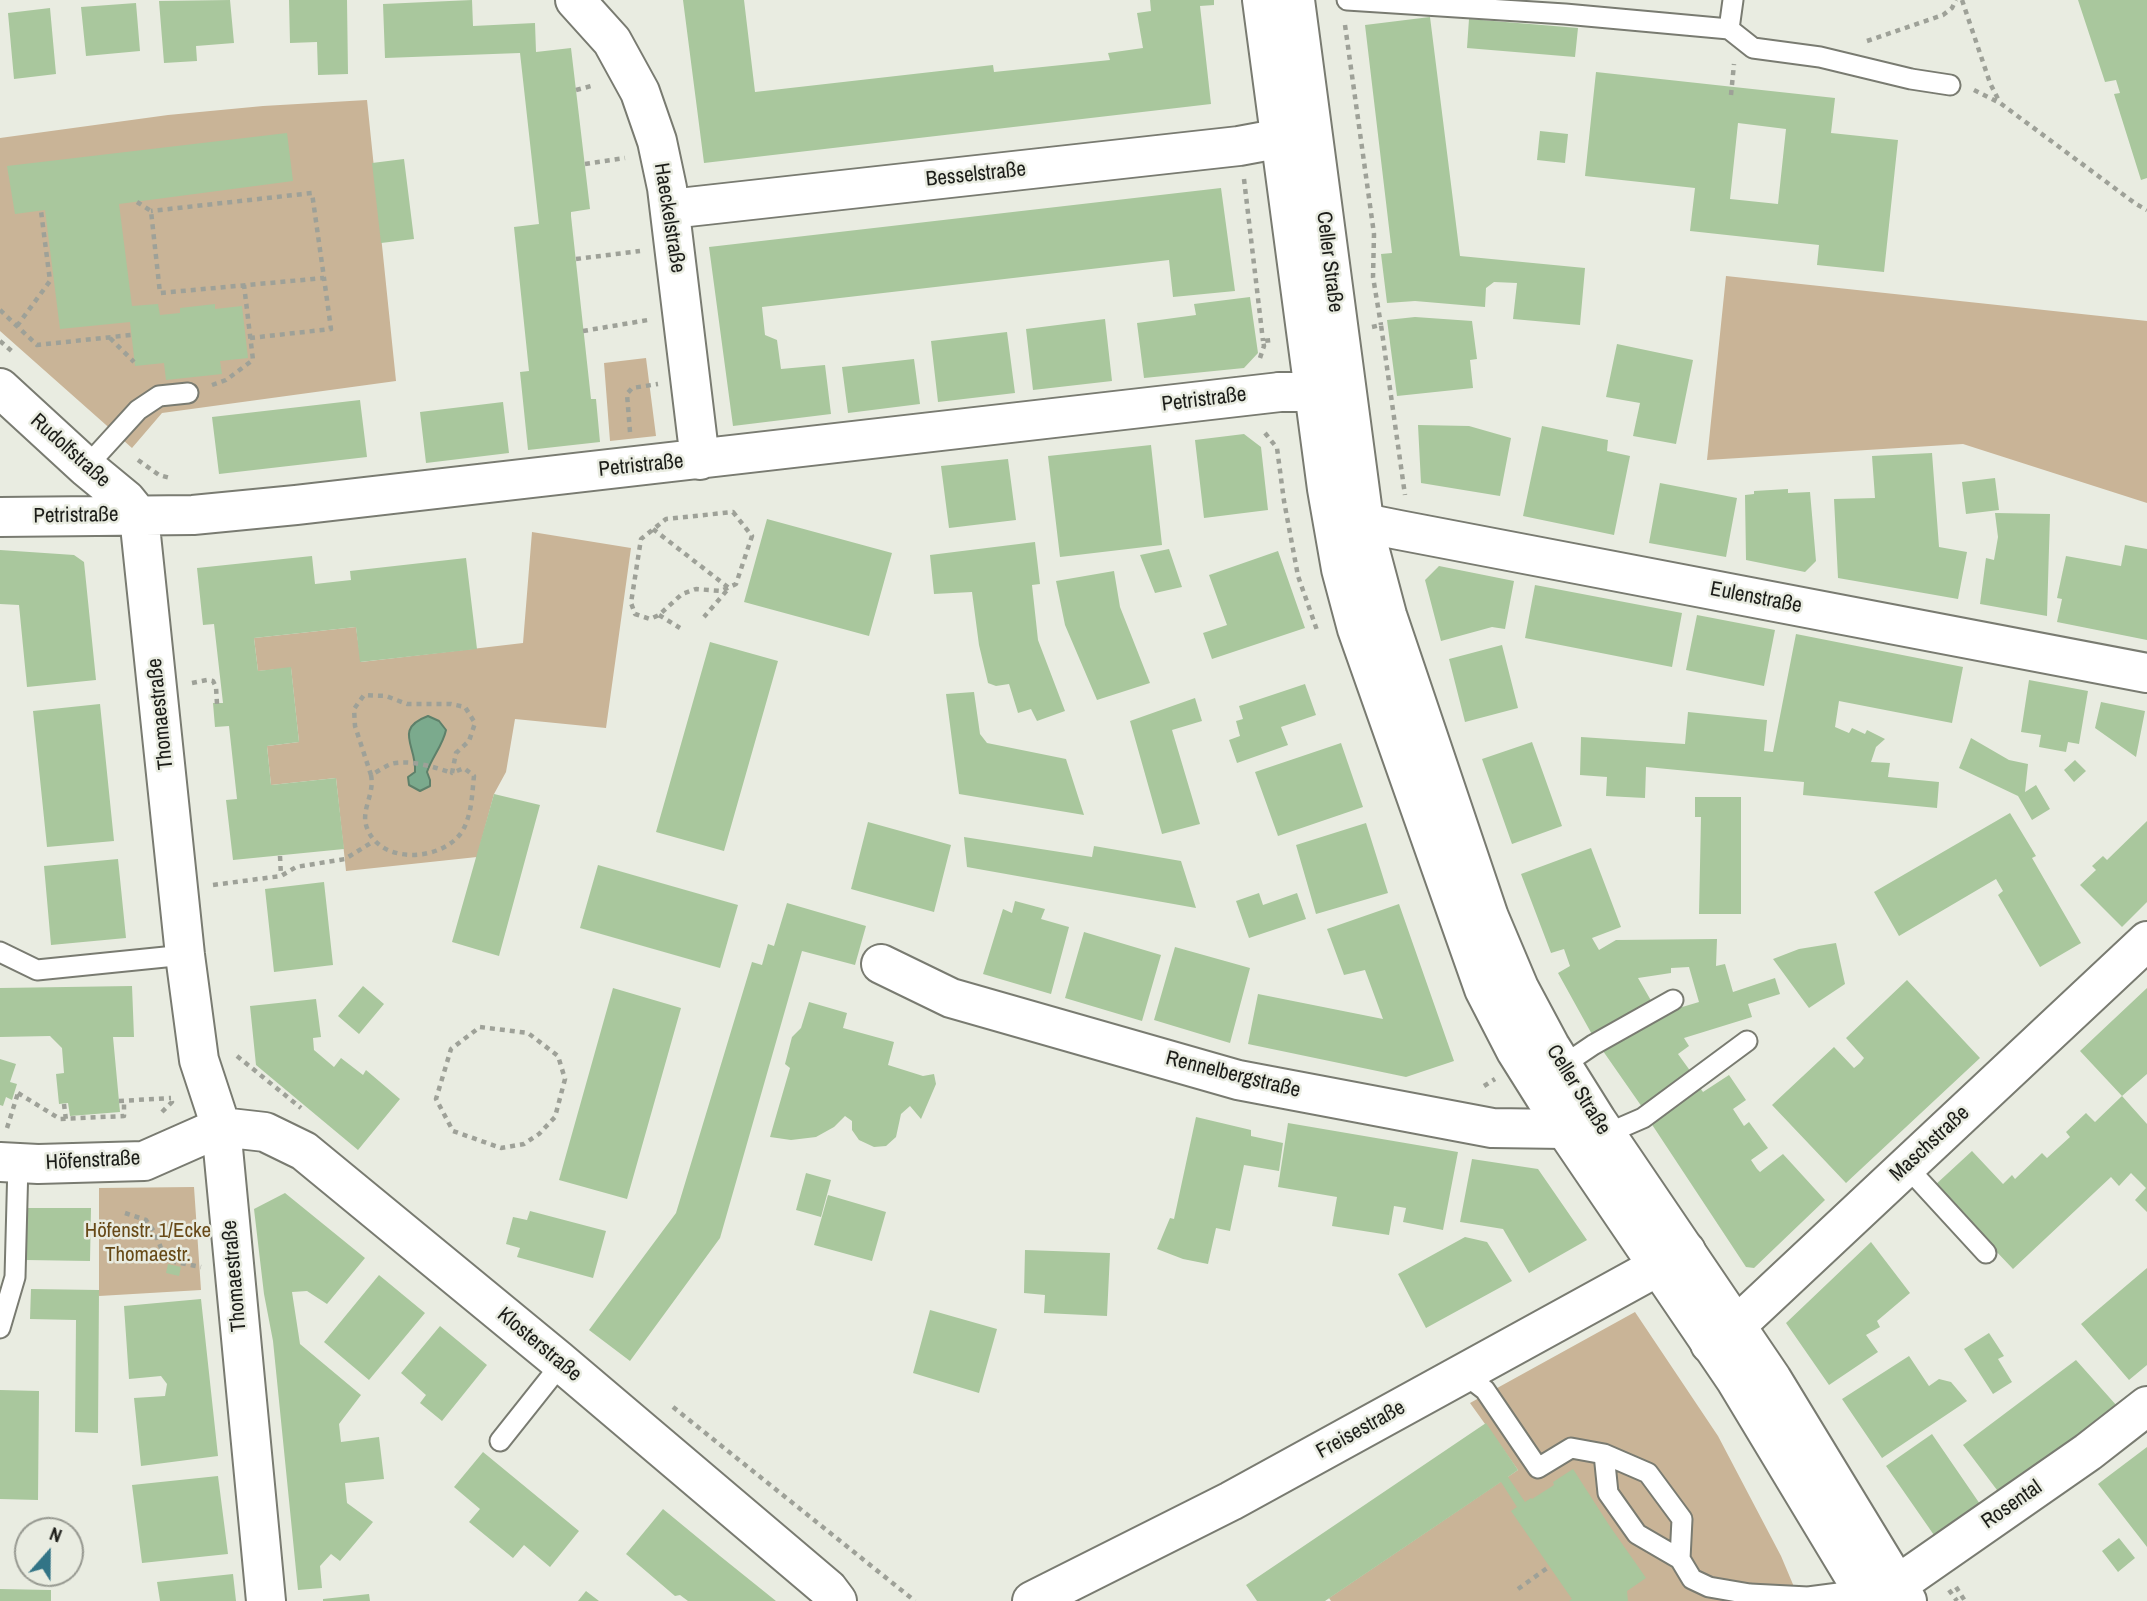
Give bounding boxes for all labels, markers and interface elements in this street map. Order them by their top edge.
street label: Besselstraße [925,157,1027,193]
street label: Haeckelstraße [648,161,690,275]
street label: Celler Straße [1310,210,1348,314]
street label: Petristraße [1160,382,1248,418]
street label: Rudolfstraße [25,409,115,493]
street label: Petristraße [597,449,685,483]
street label: Petristraße [33,503,119,529]
street label: Eulenstraße [1708,577,1804,619]
street label: Thomaestraße [143,657,179,771]
street label: Celler Straße [1540,1040,1616,1140]
street label: Rennelbergstraße [1163,1046,1303,1104]
street label: Maschstraße [1885,1101,1975,1187]
street label: Höfenstraße [45,1146,141,1176]
park label: Höfenstr. 1/Ecke Thomaestr. [85,1218,211,1268]
street label: Thomaestraße [218,1219,252,1333]
street label: Klosterstraße [492,1302,586,1388]
street label: Freisestraße [1312,1395,1410,1465]
street label: Rosental [1977,1475,2047,1535]
north arrow [14,1517,84,1587]
text: N [46,1520,66,1548]

